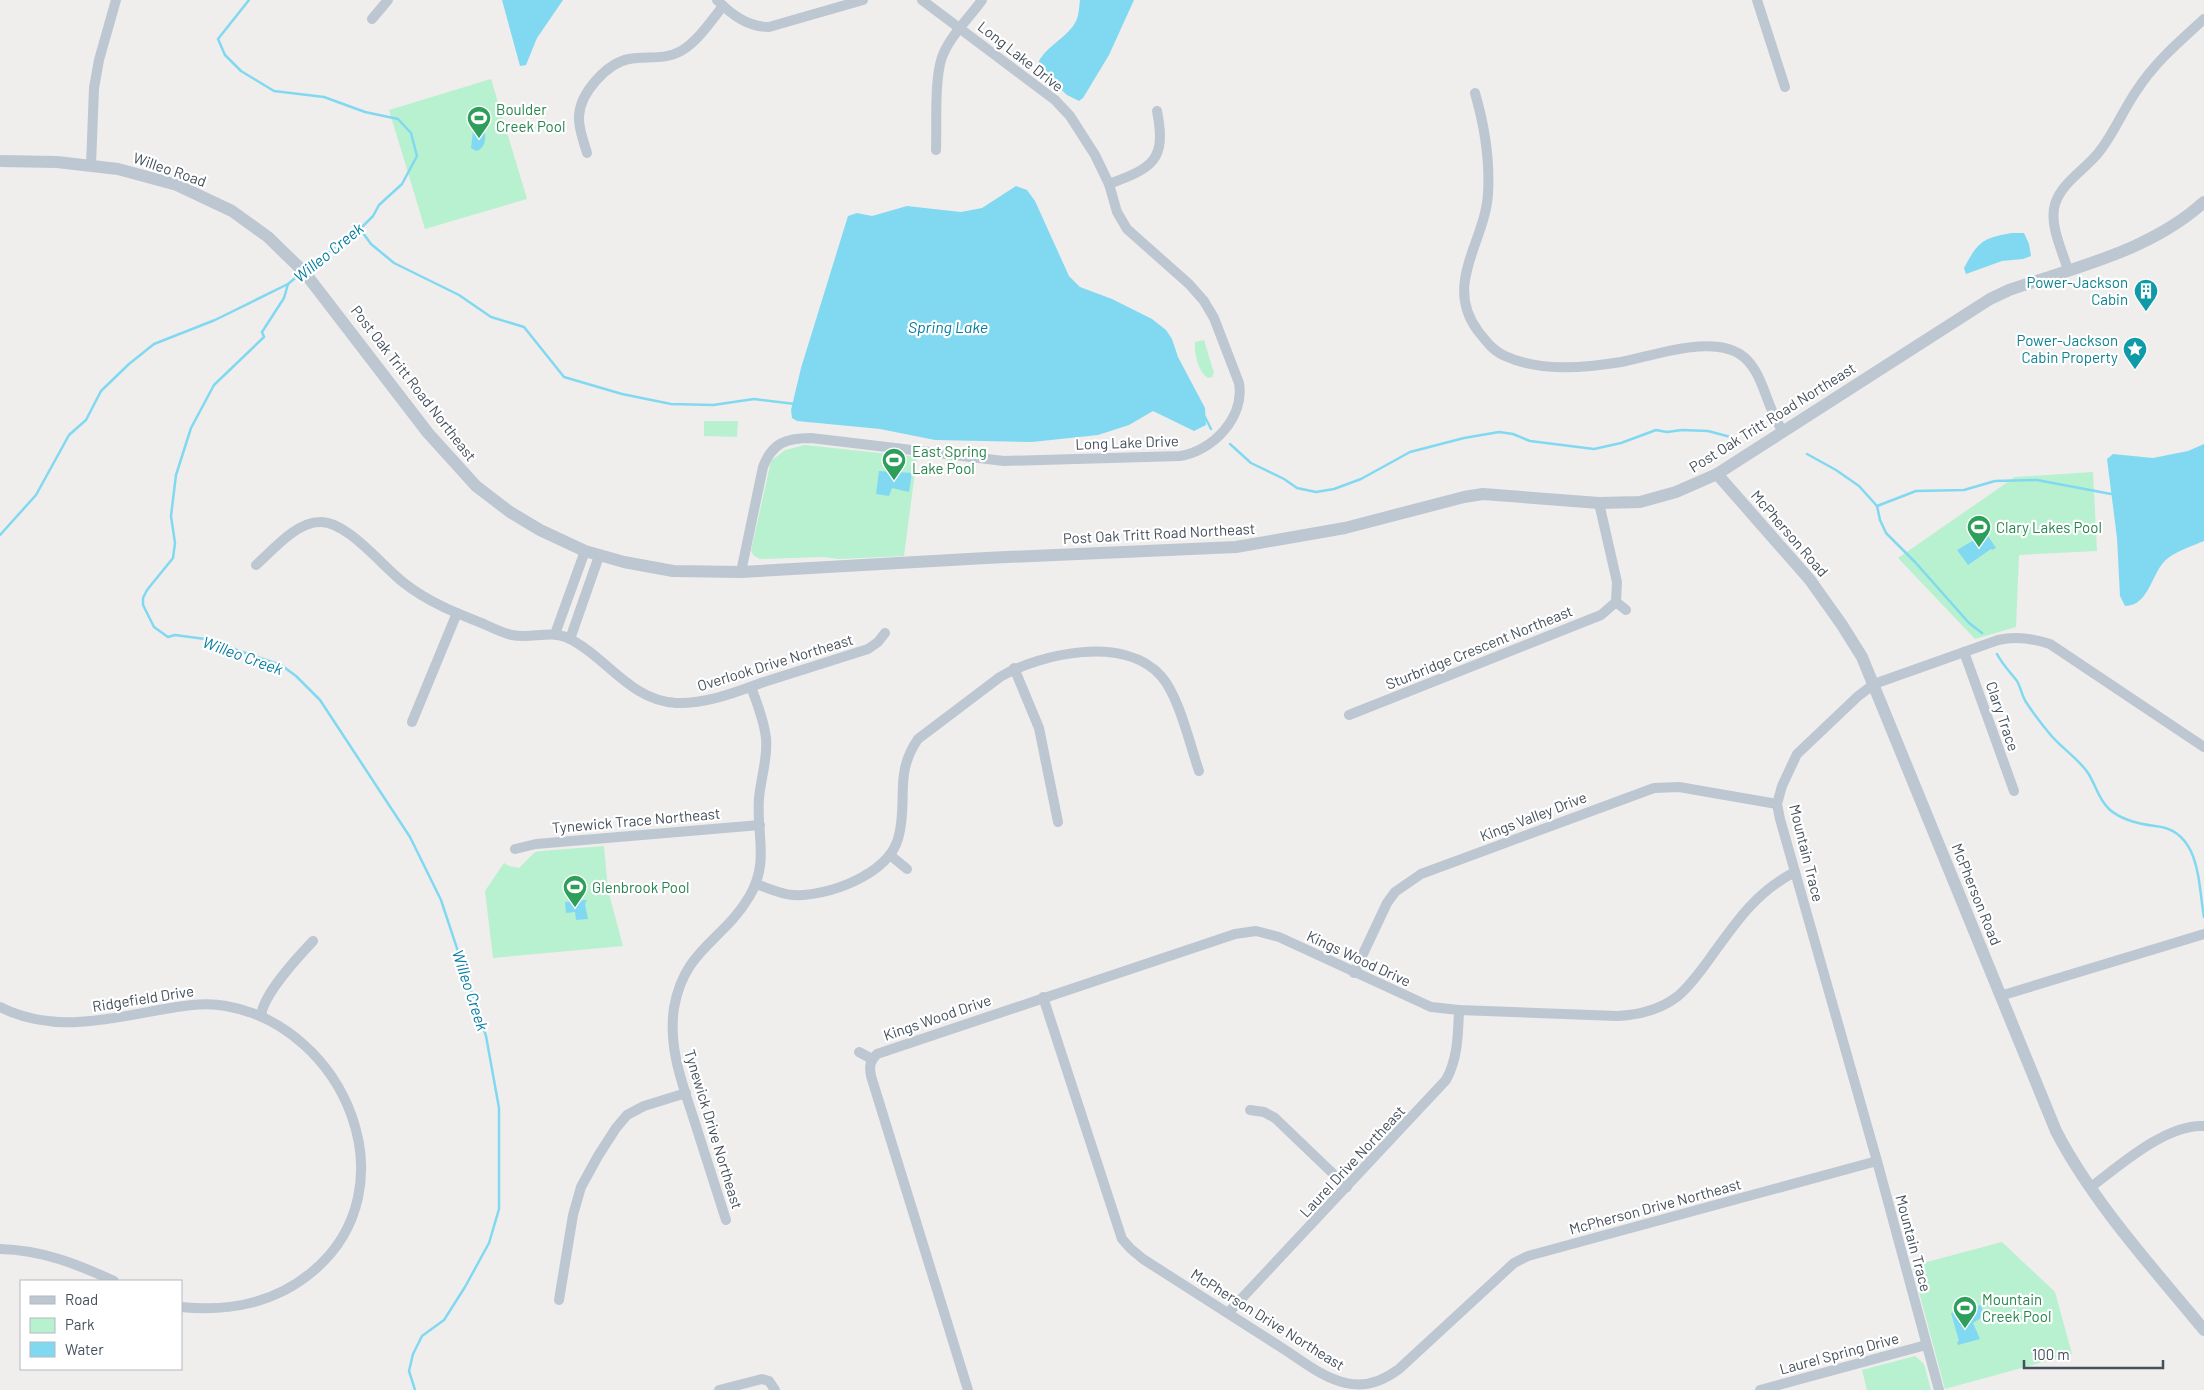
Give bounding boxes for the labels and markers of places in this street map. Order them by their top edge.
place label: Boulder Creek Pool [496,100,565,135]
sports icon: Boulder Creek Pool [466,105,492,139]
place label: Power-Jackson Cabin [2027,273,2128,308]
building icon: Power-Jackson Cabin [2133,278,2159,312]
place label: Power-Jackson Cabin Property [2017,331,2118,366]
place icon: Power-Jackson Cabin Property [2122,336,2148,370]
place label: East Spring Lake Pool [912,442,987,477]
sports icon: East Spring Lake Pool [881,447,907,481]
sports icon: Clary Lakes Pool [1966,514,1992,548]
place label: Clary Lakes Pool [1996,518,2102,536]
sports icon: Glenbrook Pool [562,874,588,908]
place label: Glenbrook Pool [592,878,690,896]
place label: Mountain Creek Pool [1982,1290,2051,1325]
sports icon: Mountain Creek Pool [1952,1295,1978,1329]

